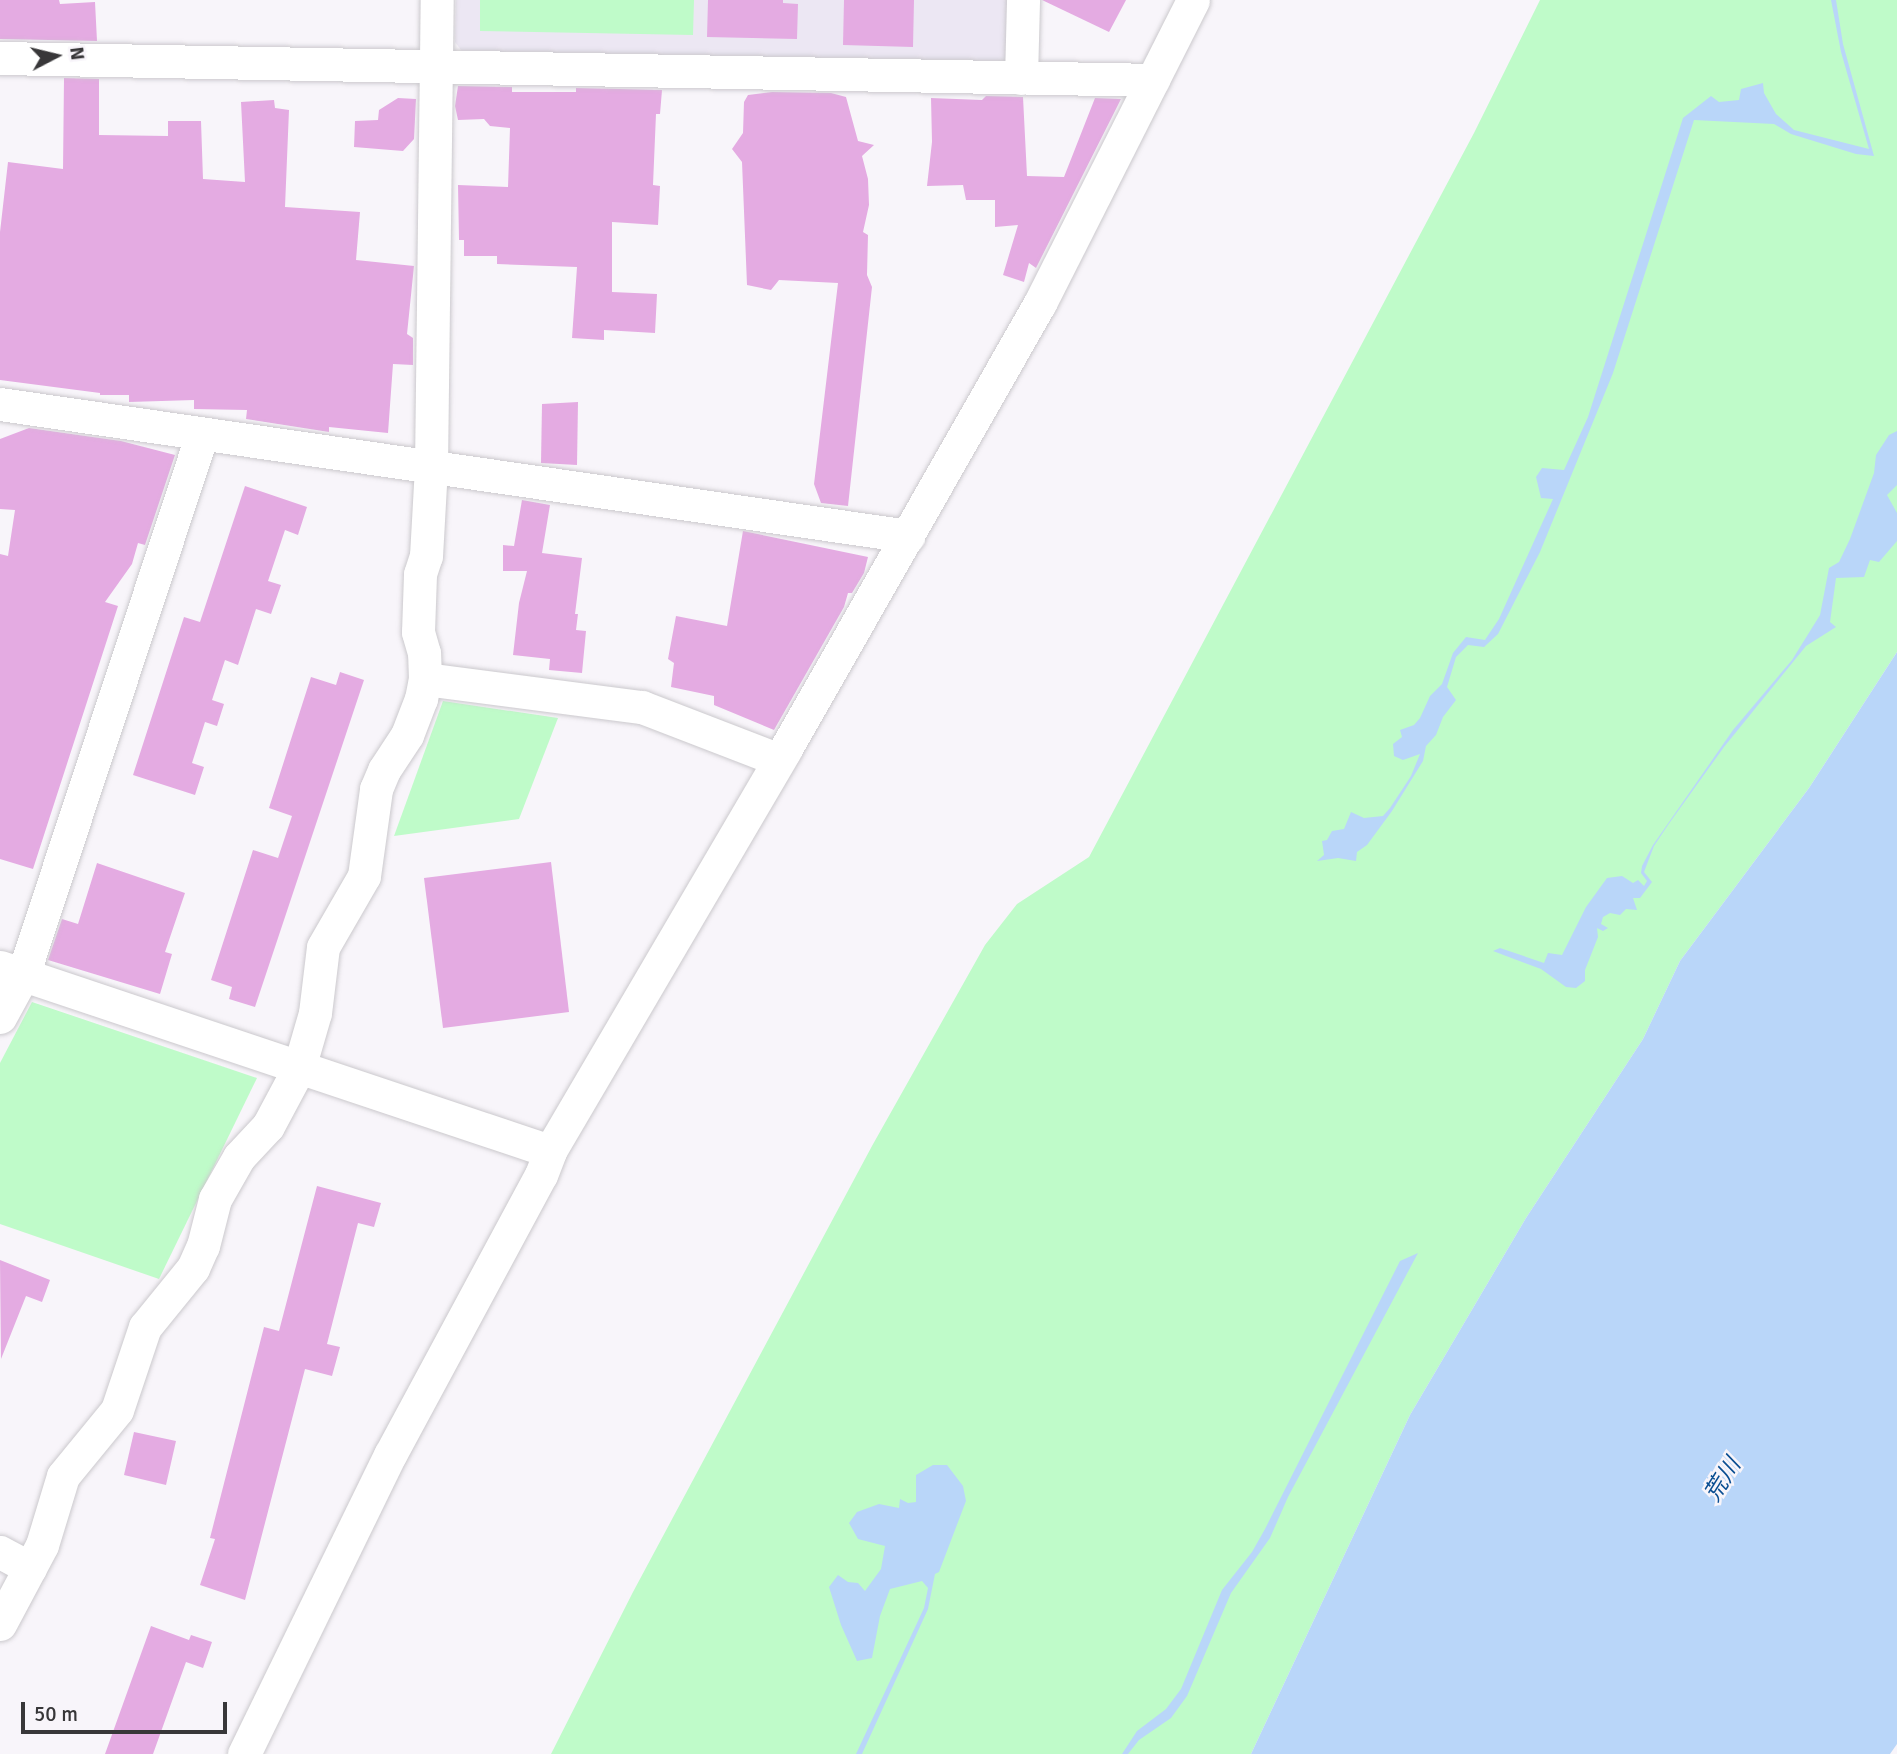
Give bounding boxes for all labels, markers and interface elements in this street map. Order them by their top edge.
north arrow [21,21,91,91]
text: N [64,45,90,61]
water label: 荒川 [1699,1453,1747,1507]
scale bar [24,1688,231,1732]
text: 50 m [34,1701,78,1727]

